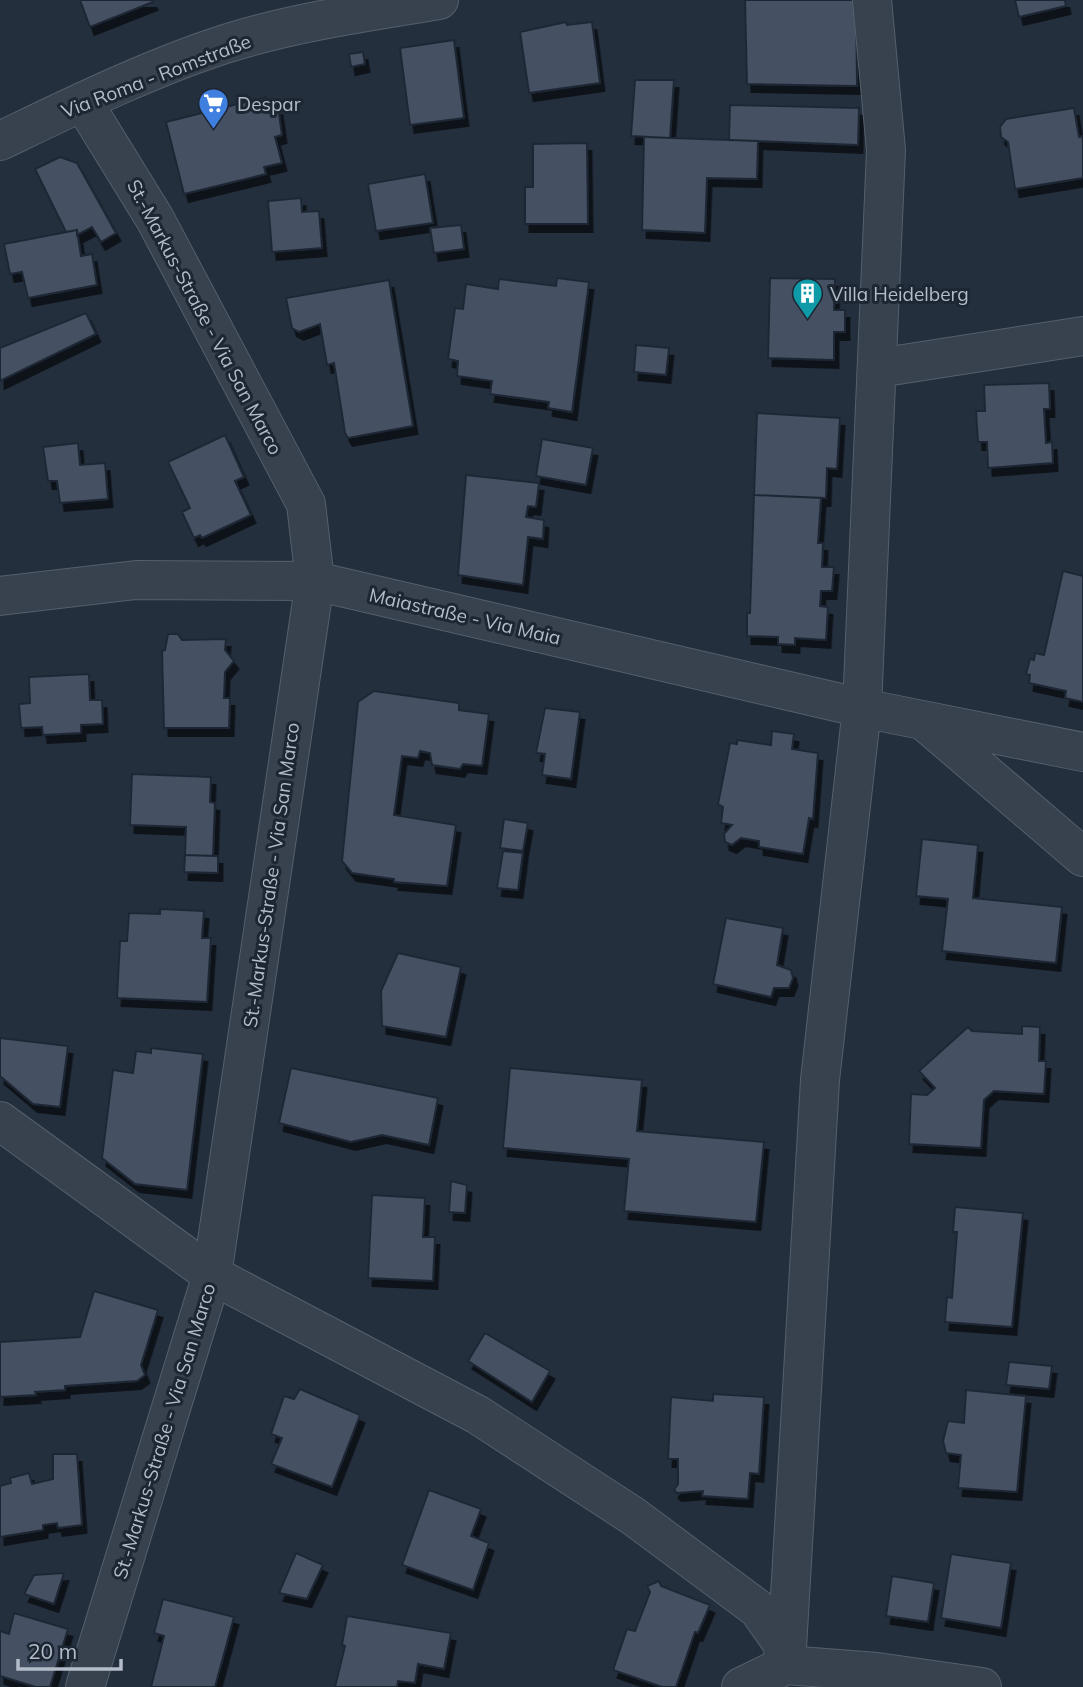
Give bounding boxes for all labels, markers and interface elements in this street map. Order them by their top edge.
street label: Via Roma - Romstraße [58,29,254,123]
supermarket icon: Despar [197,87,231,131]
place label: Despar [237,92,301,116]
street label: St.-Markus-Straße - Via San Marco [122,175,288,459]
building icon: Villa Heidelberg [790,277,824,321]
place label: Villa Heidelberg [830,282,969,306]
street label: Maiastraße - Via Maia [367,582,563,650]
street label: St.-Markus-Straße - Via San Marco [238,721,304,1029]
street label: St.-Markus-Straße - Via San Marco [107,1280,221,1582]
scale bar [18,1628,121,1672]
text: 20 m [28,1638,77,1664]

